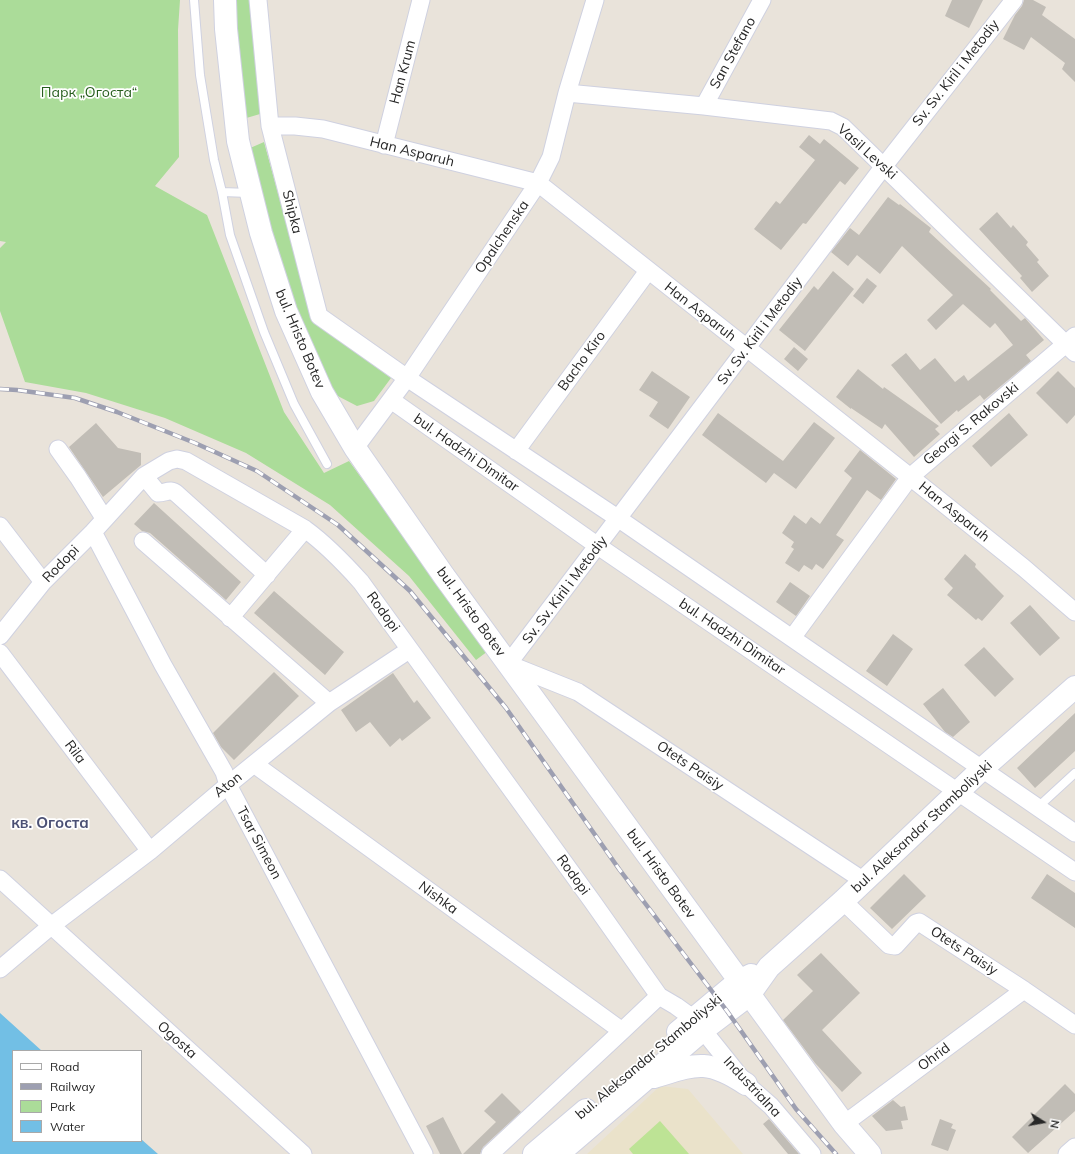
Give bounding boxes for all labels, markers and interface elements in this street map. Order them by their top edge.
street label: San Stefano [706,14,760,92]
street label: Sv. Sv. Kiril i Metodiy [909,16,1003,130]
street label: Han Krum [386,38,420,106]
park label: Парк „Огоста“ [41,85,137,101]
street label: Vasil Levski [834,121,900,183]
street label: Han Asparuh [368,133,456,171]
street label: Shipka [279,189,305,235]
street label: Opalchenska [471,197,533,277]
street label: Sv. Sv. Kiril i Metodiy [714,274,806,388]
street label: Han Asparuh [661,279,739,345]
street label: bul. Hristo Botev [271,287,329,391]
street label: Bacho Kiro [555,328,609,394]
street label: Georgi S. Rakovski [920,379,1022,469]
street label: bul. Hadzhi Dimitar [410,410,522,496]
street label: Han Asparuh [915,478,993,546]
street label: Sv. Sv. Kiril i Metodiy [519,533,611,647]
street label: Rodopi [39,542,83,586]
street label: bul. Hristo Botev [433,564,509,660]
street label: Rodopi [363,589,403,635]
street label: bul. Hadzhi Dimitar [676,595,788,679]
street label: Rila [61,737,89,767]
street label: Otets Paisiy [653,738,727,794]
street label: bul. Aleksandar Stamboliyski [848,757,996,897]
street label: Aton [211,769,245,801]
street label: Tsar Simeon [233,804,285,882]
district label: кв. Огоста [11,814,89,832]
street label: bul. Hristo Botev [623,826,699,922]
street label: Rodopi [553,852,593,898]
street label: Nishka [415,878,461,918]
street label: Otets Paisiy [927,923,1001,979]
street label: bul. Aleksandar Stamboliyski [572,991,726,1123]
street label: Ogosta [154,1018,200,1062]
street label: Ohrid [915,1040,953,1074]
legend [12,1050,142,1142]
street label: Industrialna [720,1053,784,1121]
text: Road [50,1059,79,1074]
text: Railway [50,1079,95,1094]
text: Park [50,1099,75,1114]
north arrow [1023,1102,1063,1142]
text: Water [50,1119,85,1134]
text: N [1047,1119,1062,1130]

